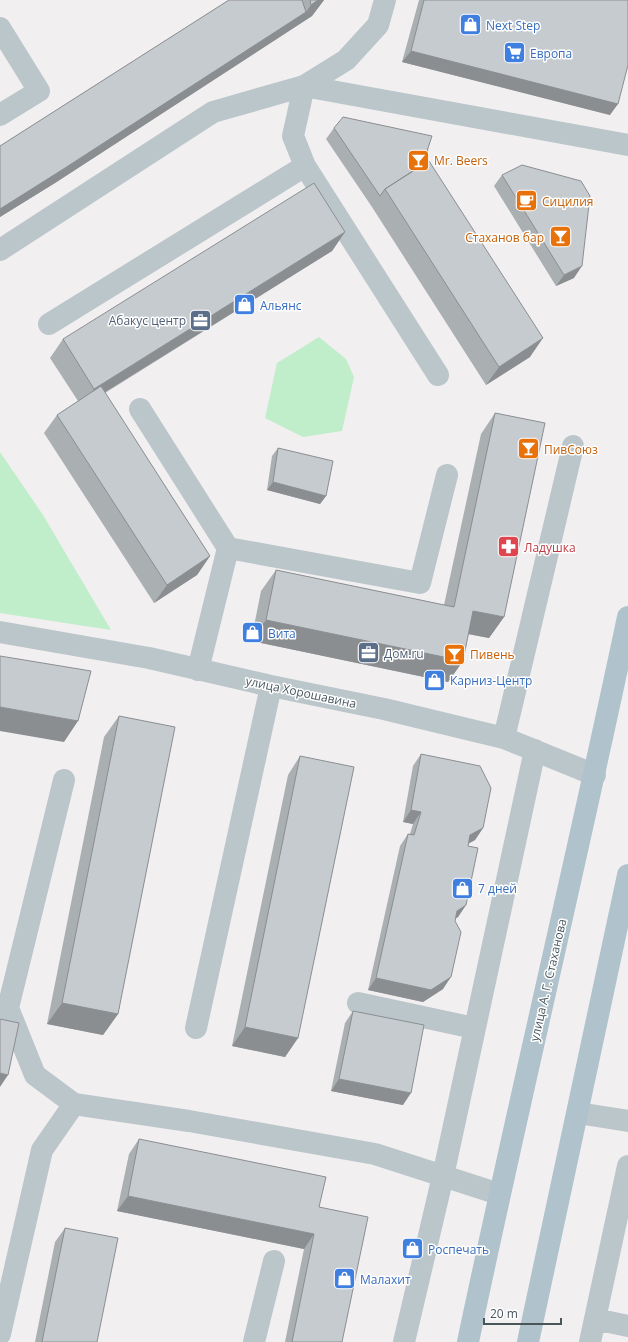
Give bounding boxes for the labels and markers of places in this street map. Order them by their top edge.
shop icon: Next Step [458,12,484,38]
place label: Next Step [486,17,540,34]
supermarket icon: Европа [502,40,528,66]
place label: Европа [530,45,572,62]
bar icon: Mr. Beers [406,147,432,173]
place label: Mr. Beers [434,152,488,169]
cafe icon: Сицилия [513,188,539,214]
place label: Сицилия [542,193,593,210]
bar icon: Стаханов бар [547,224,573,250]
place label: Стаханов бар [465,229,544,246]
shop icon: Альянс [231,292,257,318]
place label: Альянс [260,297,302,314]
office icon: Абакус центр [188,307,214,333]
place label: Абакус центр [109,312,186,329]
bar icon: ПивСоюз [516,436,542,462]
place label: ПивСоюз [544,441,598,458]
pharmacy icon: Ладушка [495,534,521,560]
place label: Ладушка [524,539,576,556]
shop icon: Вита [240,620,266,646]
place label: Вита [268,625,296,642]
office icon: Дом.ru [356,640,382,666]
bar icon: Пивень [441,641,467,667]
place label: Дом.ru [384,645,424,662]
place label: Пивень [470,646,515,663]
shop icon: Карниз-Центр [421,667,447,693]
place label: Карниз-Центр [450,672,532,689]
shop icon: 7 дней [450,875,476,901]
place label: 7 дней [478,880,517,897]
shop icon: Роспечать [399,1236,425,1262]
place label: Роспечать [428,1241,489,1258]
shop icon: Малахит [332,1266,358,1292]
place label: Малахит [360,1271,411,1288]

